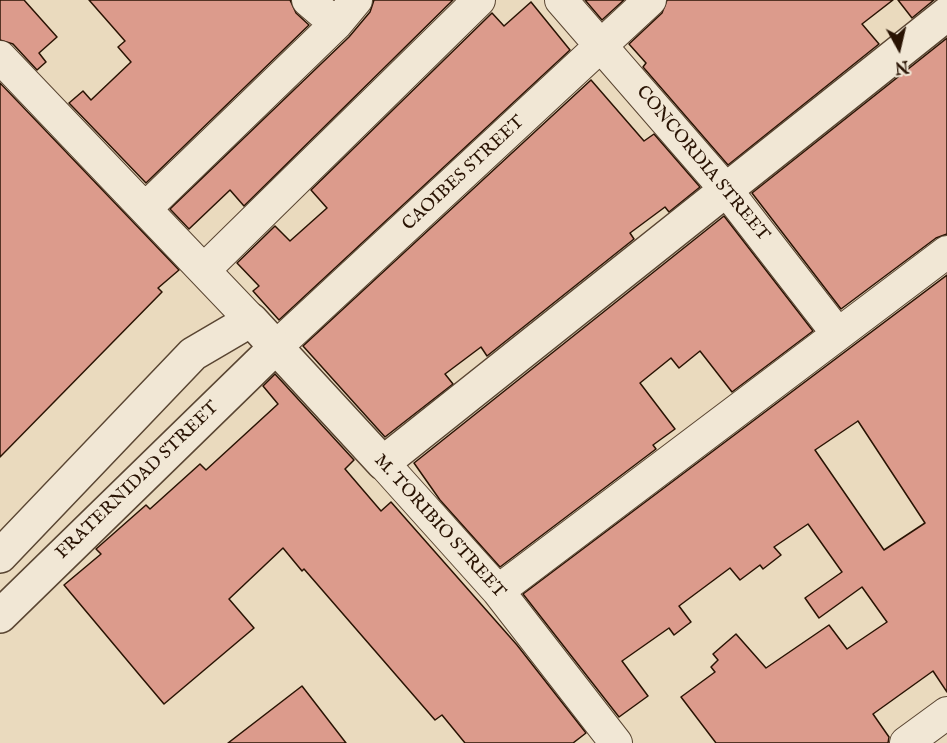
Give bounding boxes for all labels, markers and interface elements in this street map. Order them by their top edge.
north arrow [869,18,929,78]
text: N [893,55,910,77]
street label: CONCORDIA STREET [631,82,773,246]
street label: CAOIBES STREET [399,112,529,236]
street label: FRATERNIDAD STREET [52,398,224,564]
street label: M. TORIBIO STREET [369,451,509,603]

